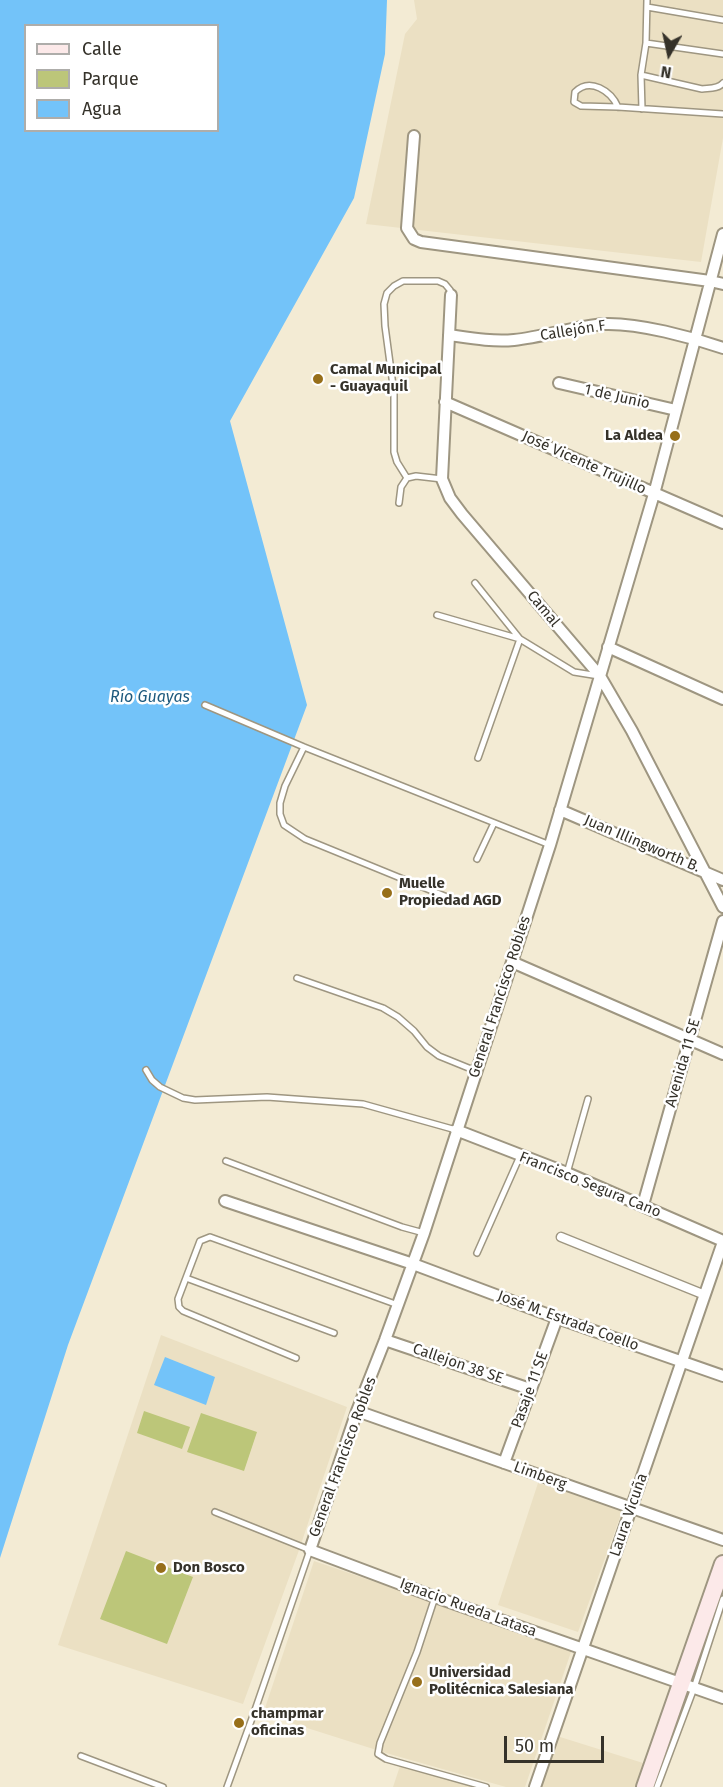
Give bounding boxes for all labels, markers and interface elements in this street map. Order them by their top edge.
legend [24,24,219,132]
north arrow [639,24,699,84]
text: Calle [82,38,122,60]
text: N [659,62,673,82]
text: Parque [82,68,139,90]
text: Agua [82,98,122,120]
street label: Callejón F [539,317,607,345]
place label: Camal Municipal - Guayaquil [330,361,441,396]
marker: Camal Municipal - Guayaquil [311,372,325,386]
street label: 1 de Junio [582,381,652,413]
place label: La Aldea [605,427,663,445]
street label: José Vicente Trujillo [519,428,649,498]
marker: La Aldea [668,429,682,443]
street label: Camal [523,587,563,631]
water label: Río Guayas [110,688,190,708]
street label: Juan Illingworth B. [581,811,703,877]
place label: Muelle Propiedad AGD [399,875,501,910]
marker: Muelle Propiedad AGD [380,886,394,900]
street label: General Francisco Robles [465,914,535,1080]
street label: Avenida 11 SE [662,1017,704,1109]
street label: Francisco Segura Cano [517,1148,663,1222]
street label: José M. Estrada Coello [495,1287,641,1355]
street label: Callejon 38 SE [410,1340,506,1388]
street label: Pasaje 11 SE [508,1349,552,1431]
street label: General Francisco Robles [306,1374,380,1540]
street label: Limberg [511,1458,569,1494]
street label: Laura Vicuña [606,1471,652,1559]
place label: Don Bosco [173,1559,245,1577]
marker: Don Bosco [154,1561,168,1575]
street label: Ignacio Rueda Latasa [397,1575,539,1641]
place label: Universidad Politécnica Salesiana [429,1664,574,1699]
marker: Universidad Politécnica Salesiana [410,1675,424,1689]
place label: champmar oficinas [251,1705,324,1740]
marker: champmar oficinas [232,1716,246,1730]
scale bar [507,1724,608,1762]
text: 50 m [515,1735,554,1757]

